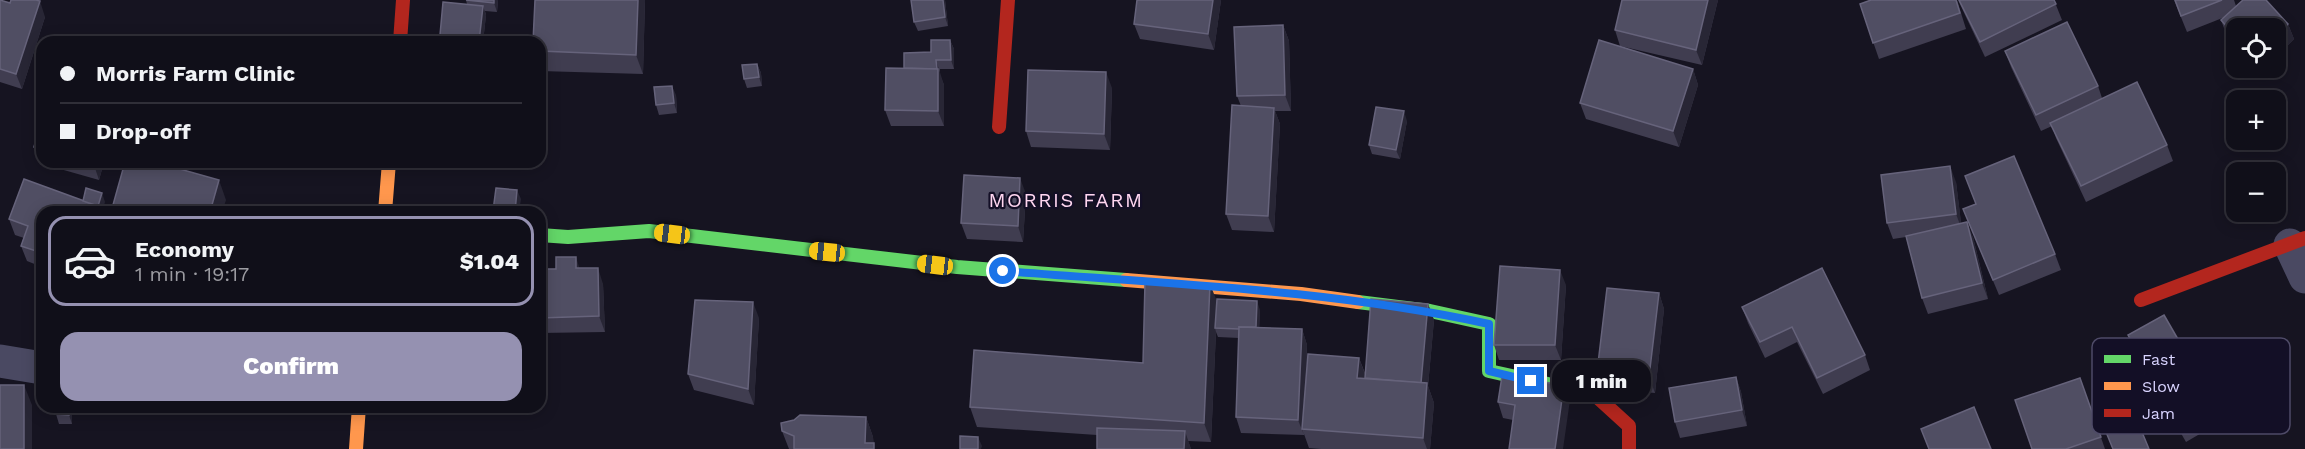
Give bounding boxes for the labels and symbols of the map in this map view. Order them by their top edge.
district label: MORRIS FARM [988,188,1144,212]
car [653,223,691,245]
car [808,241,846,263]
car [916,254,954,276]
route start [989,257,1016,284]
legend [2092,338,2290,434]
text: Fast [2142,350,2175,369]
callout: 1 min [1552,360,1651,402]
route end [1517,367,1544,394]
text: Slow [2142,377,2180,396]
text: Jam [2142,404,2175,423]

